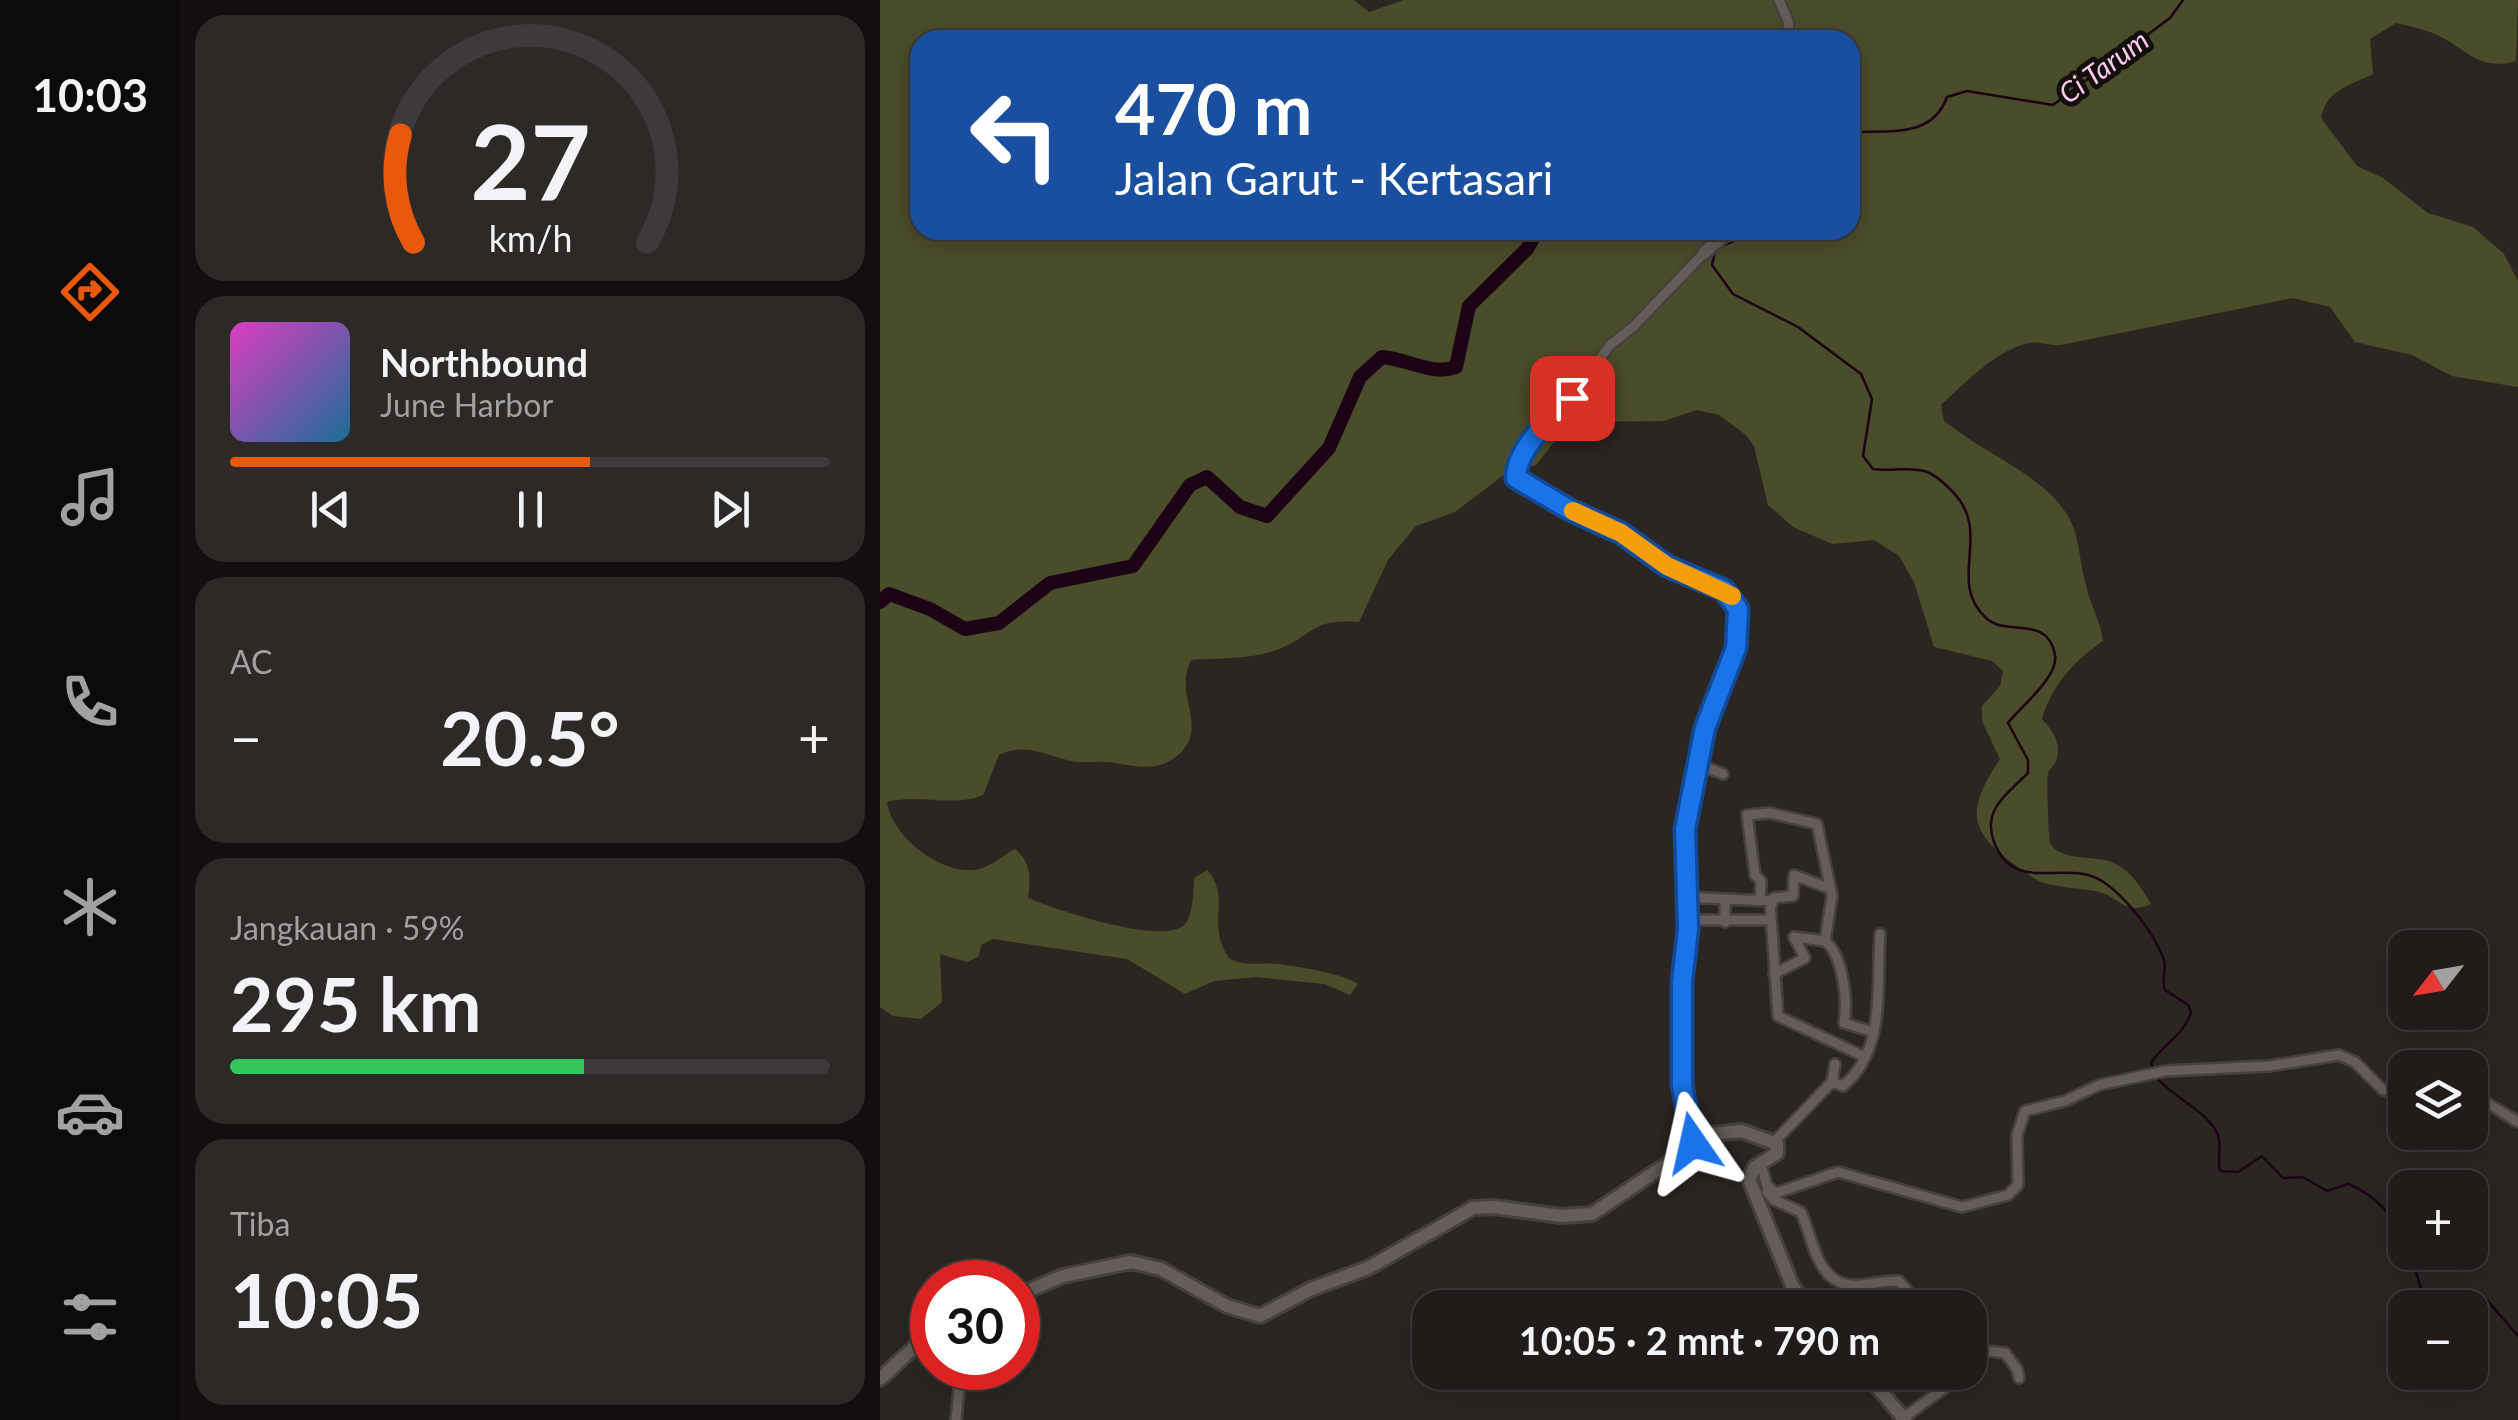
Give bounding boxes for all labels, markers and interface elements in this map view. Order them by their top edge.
water label: Ci Tarum [2052,22,2154,110]
text: 470 m [1115,66,1312,150]
text: 10:03 [32,68,148,122]
icon: left [950,70,1080,200]
text: 27 [470,97,590,222]
text: Jalan Garut - Kertasari [1115,151,1553,205]
text: km/h [488,217,572,260]
icon: directions [55,257,125,327]
text: Northbound [380,339,588,385]
pin [1530,356,1615,441]
icon: arrive [1545,371,1600,426]
text: June Harbor [380,385,553,424]
icon: music [55,462,125,532]
icon: previous [303,482,358,537]
icon: pause [503,482,558,537]
icon: next [703,482,758,537]
text: AC [230,642,272,681]
icon: phone [55,667,125,737]
text: 20.5° [440,692,620,782]
text: − [230,704,262,770]
text: + [798,704,830,770]
icon: climate [55,872,125,942]
text: Jangkauan · 59% [230,908,465,947]
north arrow [2388,930,2488,1030]
map controls [2388,930,2488,1390]
text: 295 km [230,958,482,1048]
button: layers [2388,1050,2488,1150]
icon: car [55,1077,125,1147]
position arrow [1641,1091,1745,1195]
button: + [2388,1170,2488,1270]
text: Tiba [230,1204,290,1243]
text: 10:05 [230,1254,423,1344]
speed limit sign: 30 [910,1260,1040,1390]
icon: filters [55,1282,125,1352]
button: − [2388,1290,2488,1390]
text: 10:05 · 2 mnt · 790 m [1519,1317,1880,1363]

